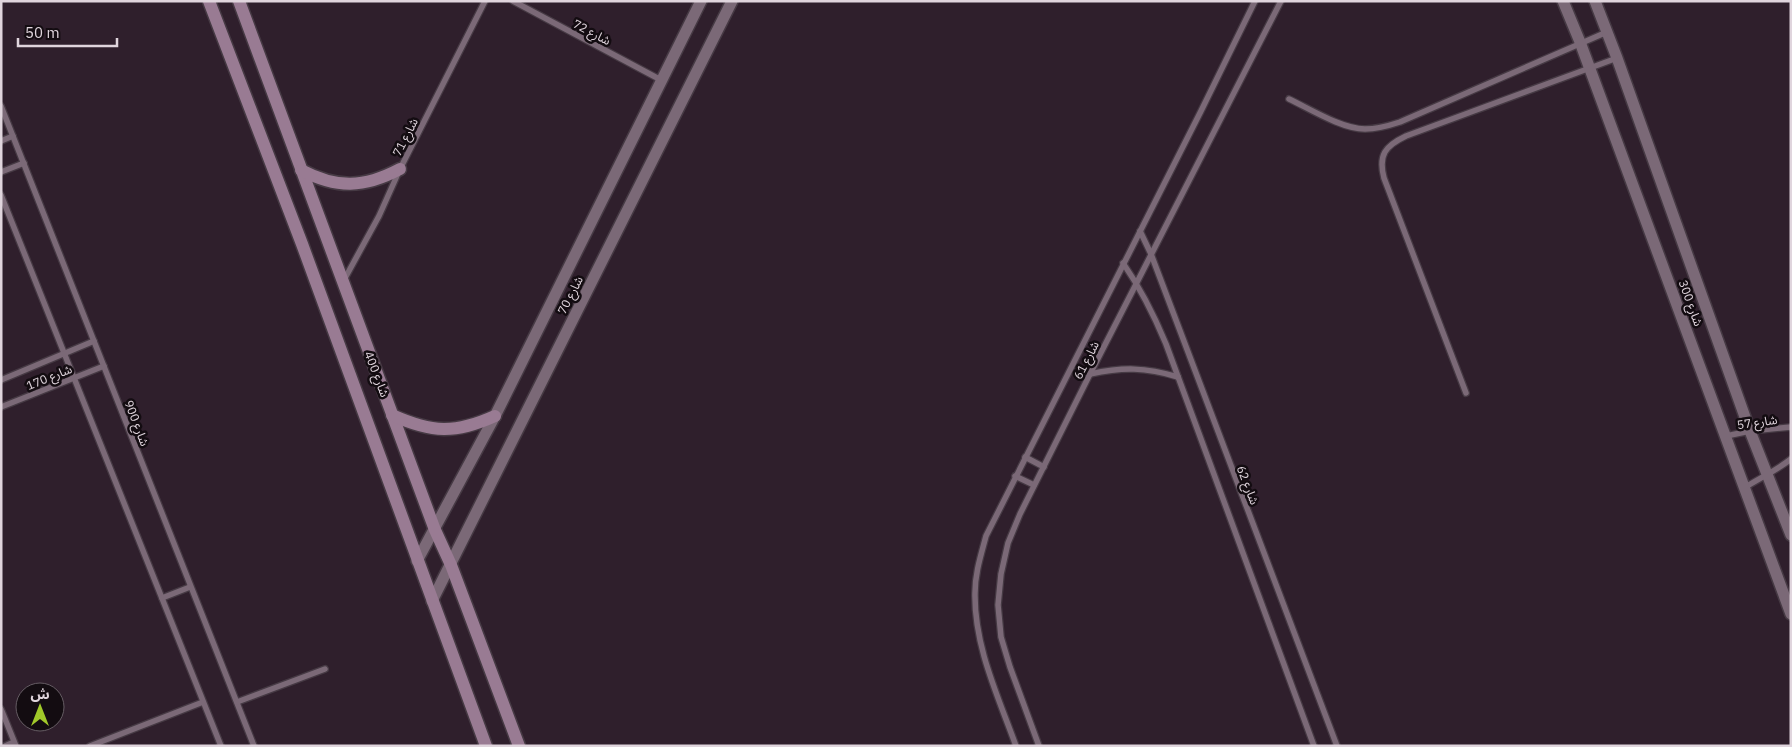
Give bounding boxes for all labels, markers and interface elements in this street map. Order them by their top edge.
scale bar [18,15,116,47]
street label: شارع 72 [570,16,613,50]
text: 50 m [25,23,60,42]
street label: شارع 71 [389,115,423,159]
street label: شارع 70 [554,273,588,317]
street label: شارع 300 [1674,278,1706,329]
street label: شارع 61 [1070,338,1104,382]
street label: شارع 400 [360,349,393,400]
street label: شارع 170 [24,361,75,395]
street label: شارع 900 [120,398,153,449]
street label: شارع 57 [1736,412,1778,434]
street label: شارع 62 [1232,463,1262,507]
north arrow [15,682,65,732]
text: ش [30,685,50,703]

